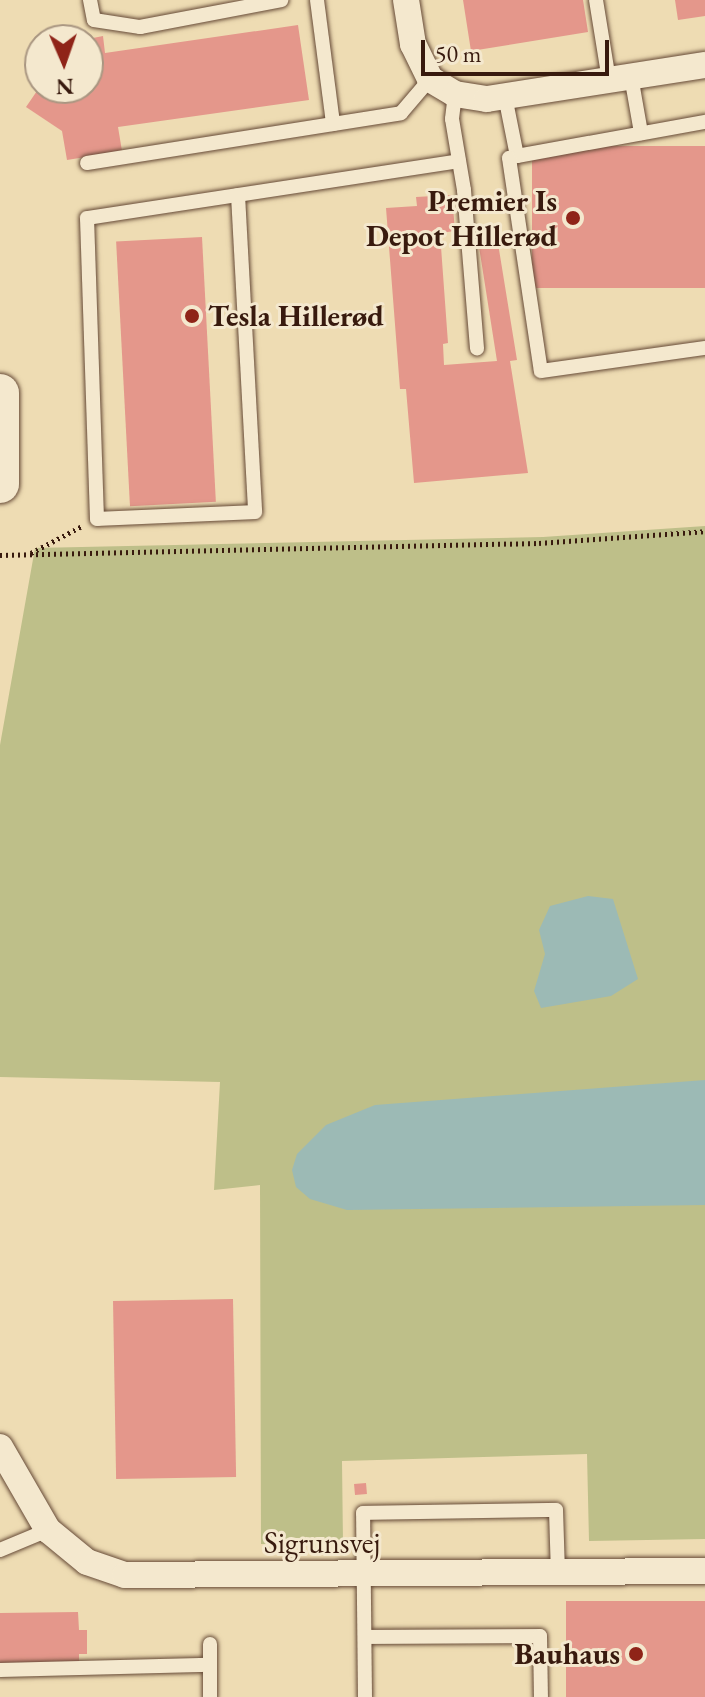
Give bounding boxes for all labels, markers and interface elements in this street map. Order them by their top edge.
north arrow [24,24,104,104]
scale bar [425,24,613,74]
text: 50 m [435,38,482,69]
text: N [55,72,74,101]
place label: Premier Is Depot Hillerød [366,183,557,254]
marker: Premier Is Depot Hillerød [564,209,582,227]
place label: Tesla Hillerød [208,298,384,334]
marker: Tesla Hillerød [183,307,201,325]
street label: Sigrunsvej [264,1525,380,1561]
place label: Bauhaus [514,1636,620,1672]
marker: Bauhaus [627,1645,645,1663]

